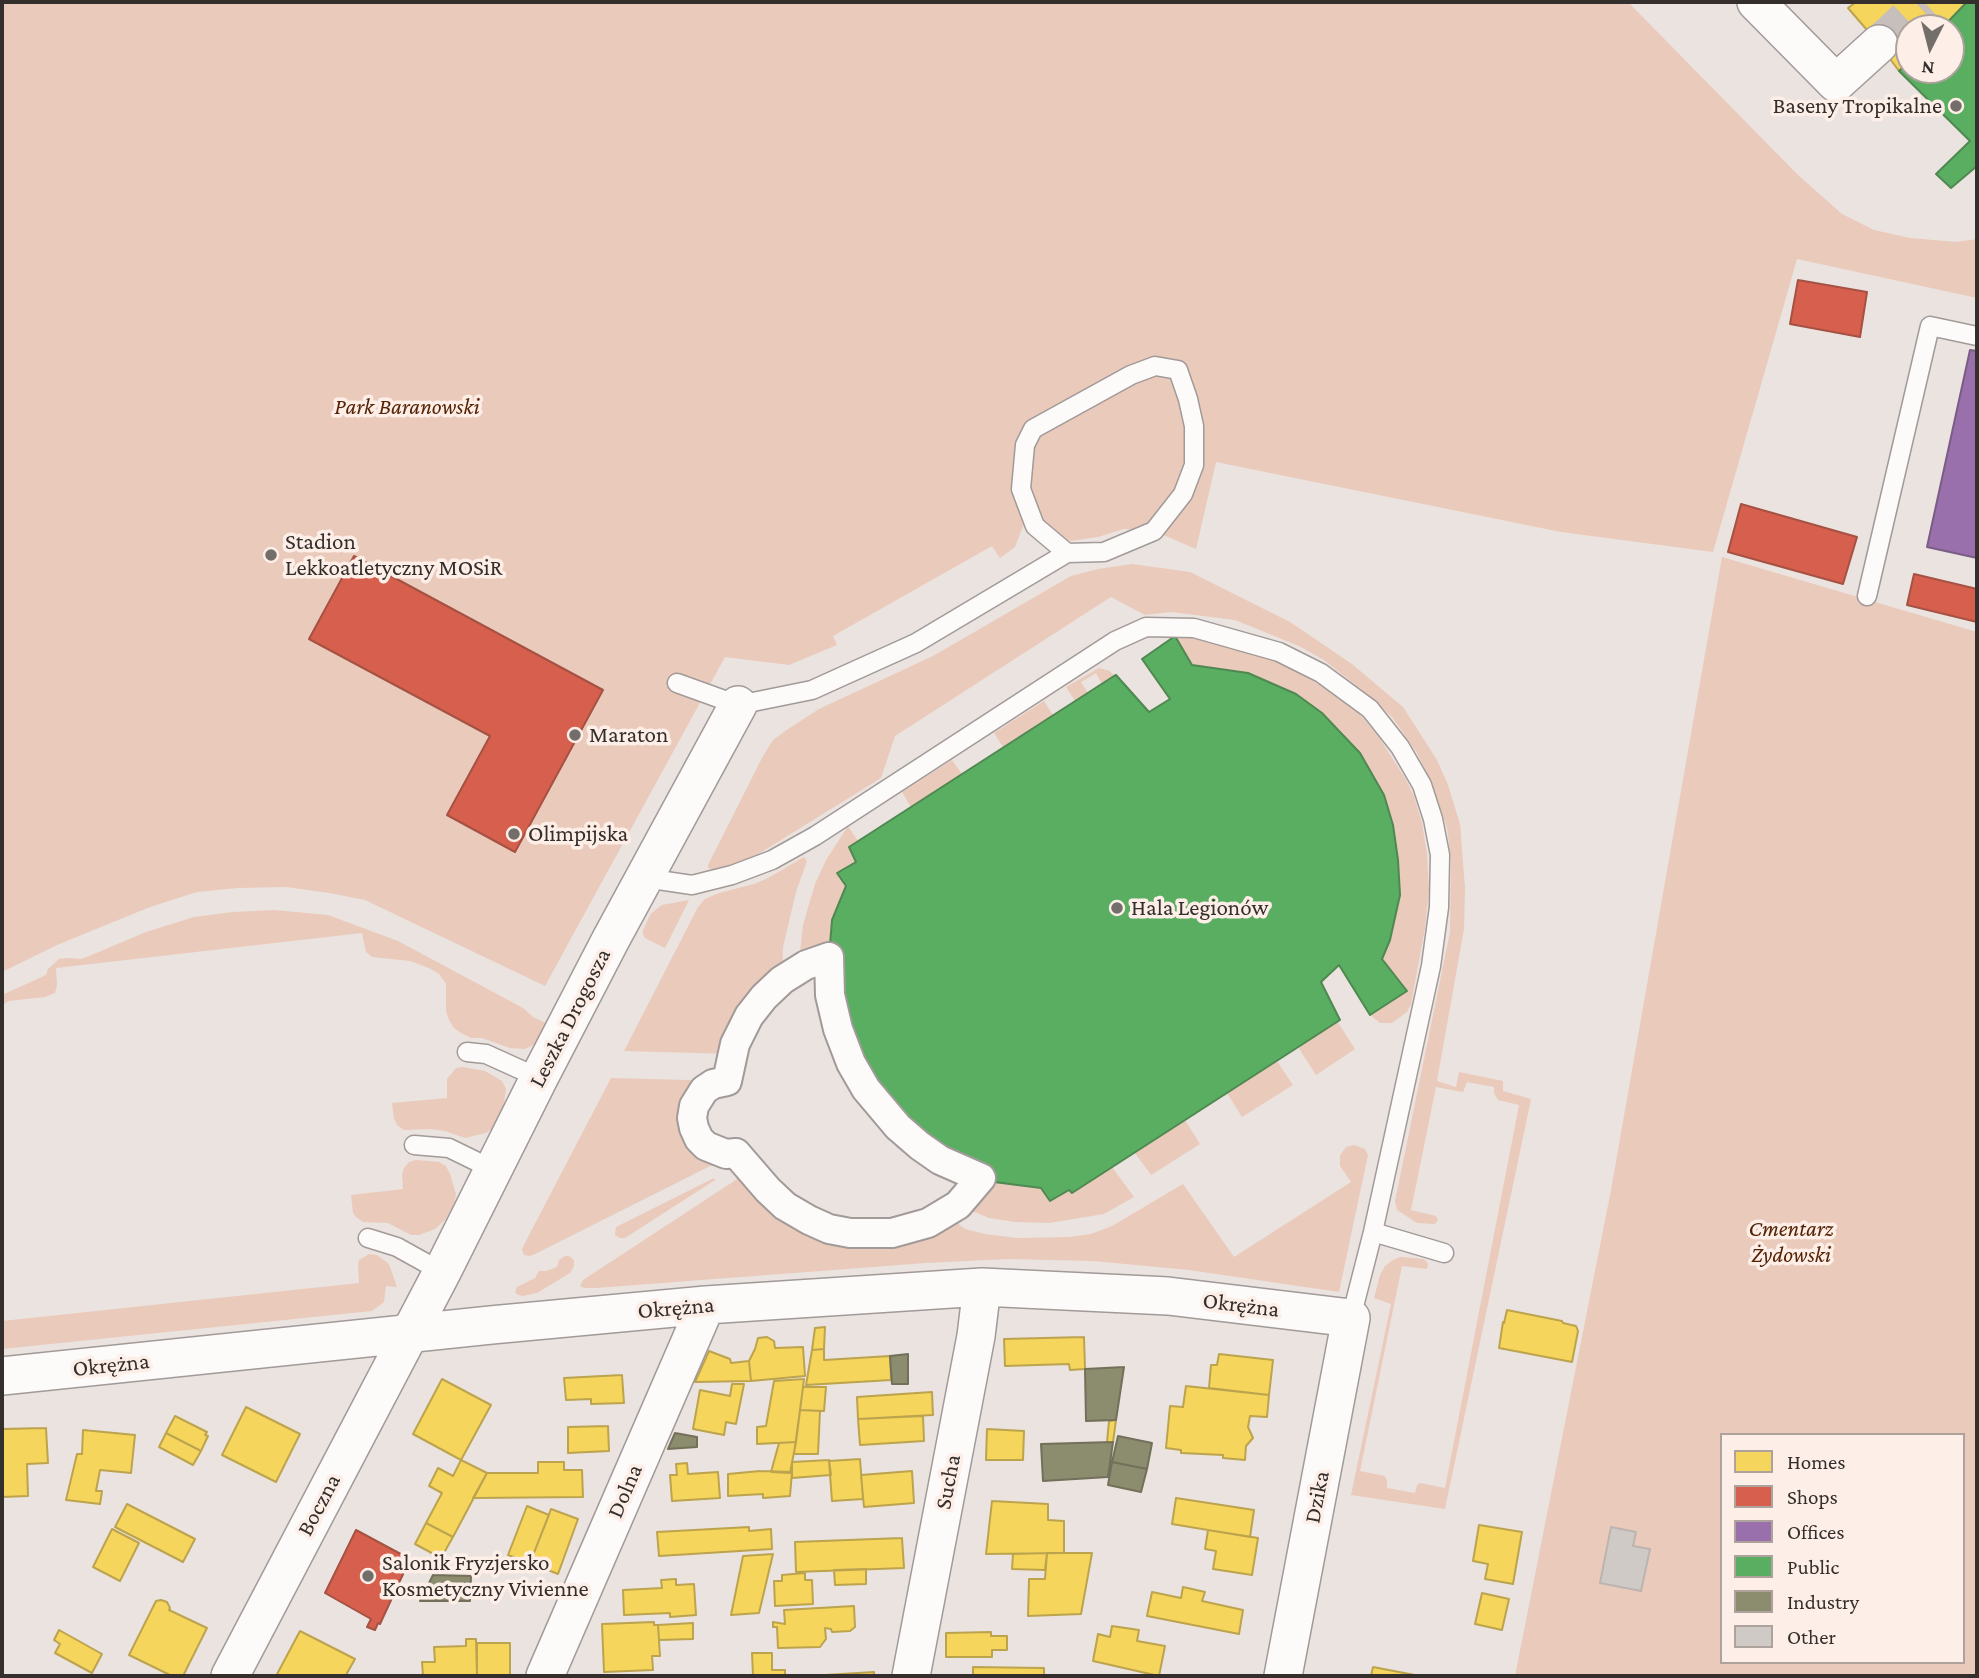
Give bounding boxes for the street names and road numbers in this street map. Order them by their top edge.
street label: Leszka Drogosza [523,944,617,1092]
street label: Okrężna [1201,1287,1281,1323]
street label: Okrężna [636,1291,716,1325]
street label: Okrężna [71,1347,151,1383]
street label: Sucha [929,1452,967,1512]
street label: Dolna [601,1460,649,1522]
street label: Boczna [291,1469,347,1541]
street label: Dzika [1298,1469,1336,1525]

